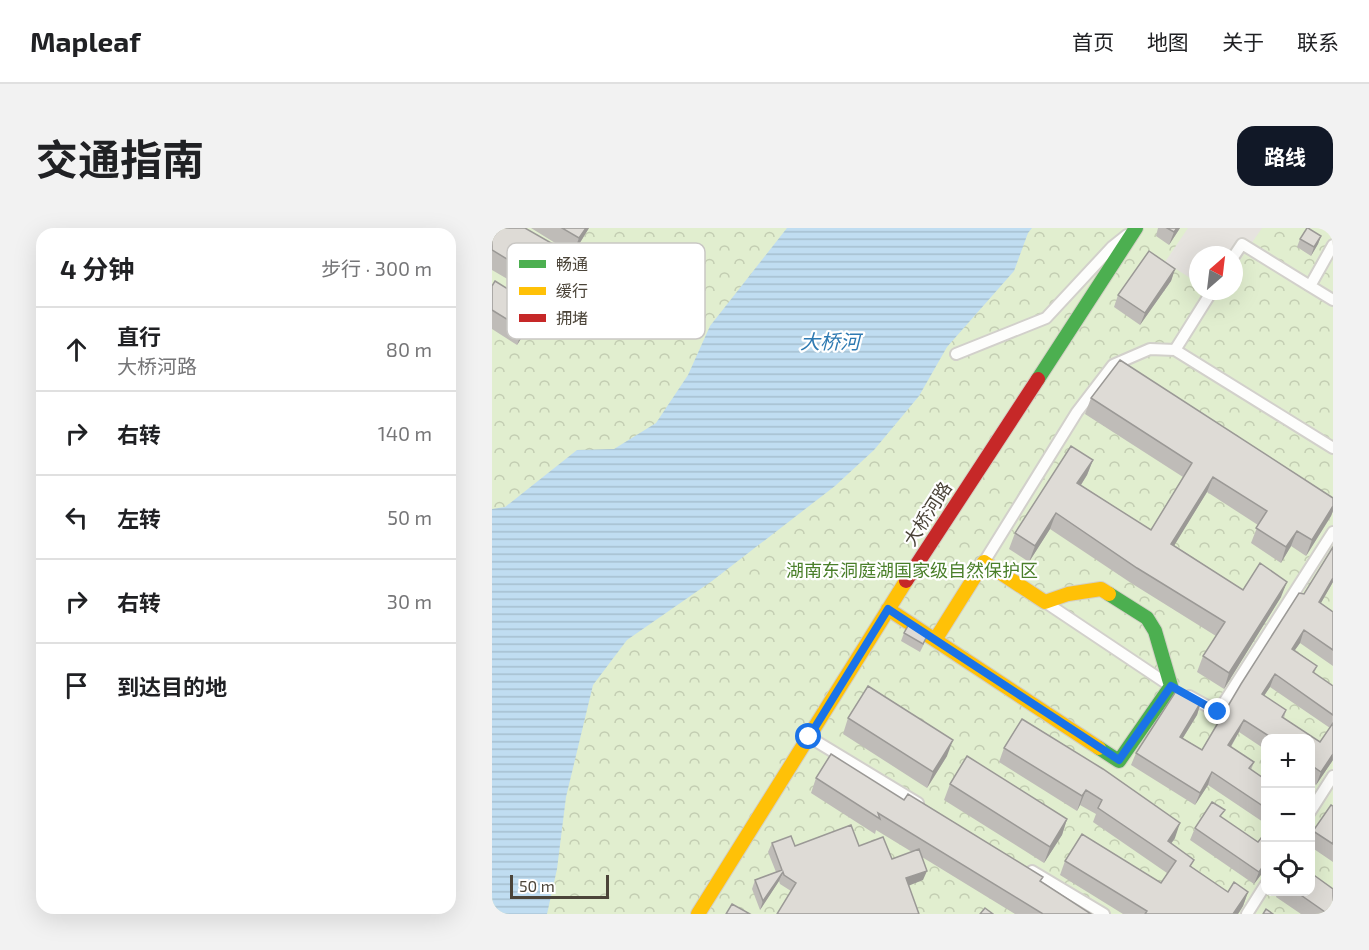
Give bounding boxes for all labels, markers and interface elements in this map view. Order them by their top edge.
text: Mapleaf [30,24,141,58]
text: 首页 [1072,29,1114,54]
text: 地图 [1147,29,1189,54]
text: 关于 [1222,29,1264,54]
text: 联系 [1297,29,1339,54]
button: 路线 [1237,126,1333,186]
text: 交通指南 [36,133,204,183]
legend [507,243,705,339]
north arrow [1189,246,1243,300]
text: 4 分钟 [60,253,134,284]
text: 畅通 [556,254,588,273]
text: 步行 · 300 m [321,256,432,280]
text: 缓行 [556,281,588,300]
text: 拥堵 [556,308,588,327]
text: 直行 [117,323,161,349]
water label: 大桥河 [800,329,864,353]
icon: ahead [60,333,93,366]
text: 80 m [386,337,432,361]
text: 大桥河路 [117,354,197,378]
icon: right [60,417,93,450]
text: 右转 [117,421,161,447]
text: 140 m [378,421,432,445]
street label: 大桥河路 [898,477,956,550]
icon: left [60,501,93,534]
text: 左转 [117,505,161,531]
text: 50 m [387,505,432,529]
park label: 湖南东洞庭湖国家级自然保护区 [786,559,1038,581]
icon: right [60,585,93,618]
text: 右转 [117,589,161,615]
text: 30 m [387,589,432,613]
icon: arrive [60,669,93,702]
text: 到达目的地 [117,673,227,699]
route end [1204,698,1230,724]
route start [795,723,821,749]
map controls [1261,734,1315,896]
button: + [1261,734,1315,788]
button: − [1261,788,1315,842]
button: locate [1261,842,1315,896]
scale bar [510,872,609,900]
text: 50 m [519,876,555,895]

